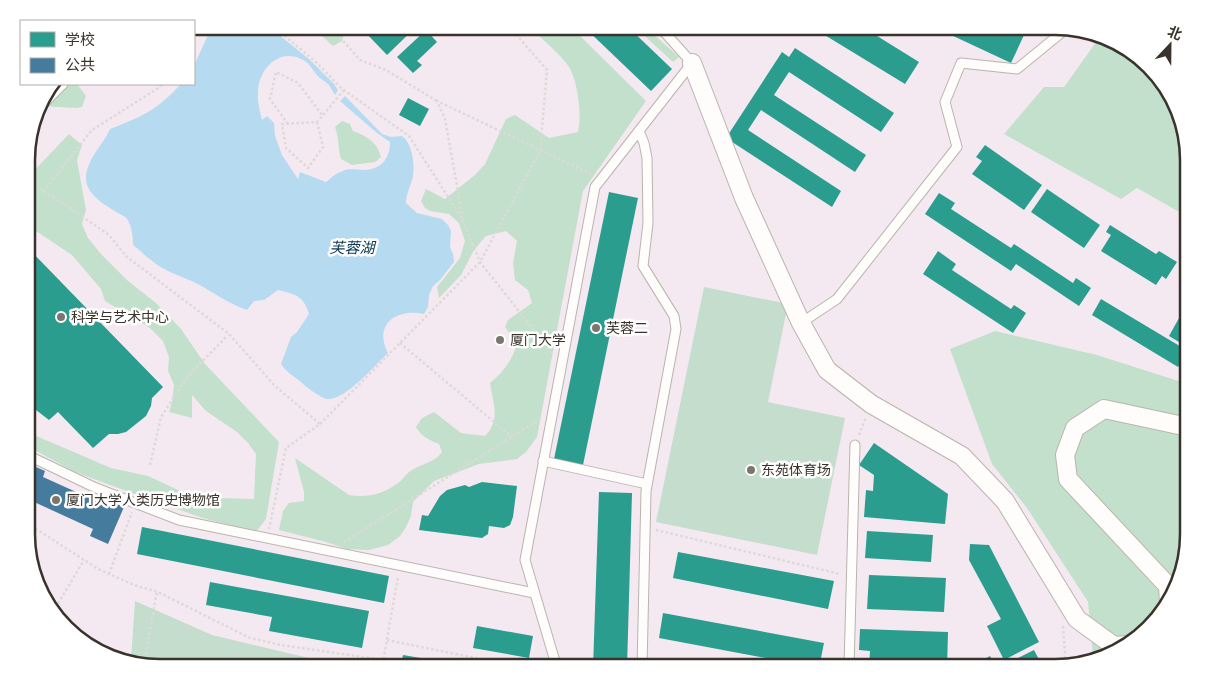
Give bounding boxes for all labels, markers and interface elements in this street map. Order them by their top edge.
legend [20,20,195,85]
north arrow [1145,20,1195,70]
text: 北 [1165,23,1184,44]
text: 学校 [65,31,95,49]
text: 公共 [65,56,95,74]
water label: 芙蓉湖 [329,239,376,257]
place label: 科学与艺术中心 [71,309,169,326]
marker: 科学与艺术中心 [55,311,67,323]
place label: 芙蓉二 [606,320,648,337]
marker: 芙蓉二 [590,322,602,334]
place label: 厦门大学 [510,332,566,349]
marker: 厦门大学 [494,334,506,346]
place label: 东苑体育场 [761,462,831,479]
marker: 东苑体育场 [745,464,757,476]
place label: 厦门大学人类历史博物馆 [66,492,220,509]
marker: 厦门大学人类历史博物馆 [50,494,62,506]

